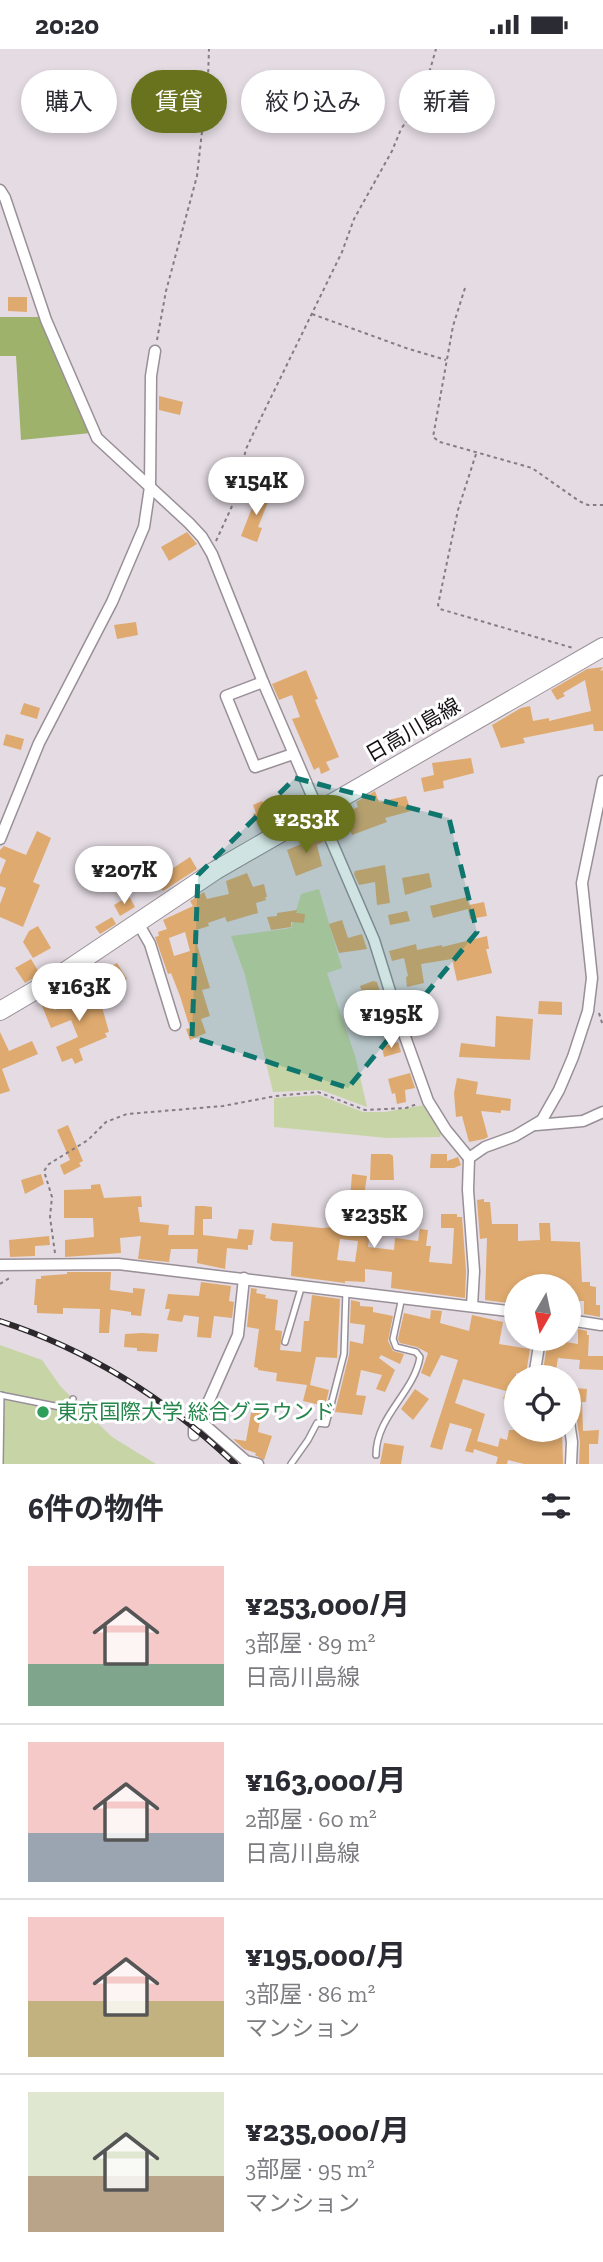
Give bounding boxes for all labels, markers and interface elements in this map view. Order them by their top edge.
text: 20:20 [35,9,99,41]
chip: 購入 [21,70,117,133]
chip: 賃貸 [131,70,227,133]
chip: 絞り込み [241,70,385,133]
chip: 新着 [399,70,495,133]
pin: ¥154K [207,457,305,517]
text: ¥154K [224,466,288,494]
street label: 日高川島線 [361,692,464,767]
pin: ¥253K [257,795,355,855]
text: ¥253K [273,804,339,832]
pin: ¥207K [75,847,173,906]
text: ¥207K [91,855,157,883]
pin: ¥163K [30,963,128,1023]
text: ¥163K [47,972,111,1000]
pin: ¥195K [342,991,440,1050]
text: ¥195K [360,999,422,1027]
pin: ¥235K [325,1191,423,1250]
text: ¥235K [341,1199,407,1227]
north arrow [504,1274,581,1351]
map controls [504,1274,581,1442]
button: locate [504,1365,581,1442]
place label: 東京国際大学 総合グラウンド [57,1399,335,1424]
marker: 東京国際大学 総合グラウンド [35,1404,51,1420]
icon: filters [537,1487,575,1525]
text: 6件の物件 [28,1491,164,1527]
text: ¥253,000/月 [245,1587,410,1623]
icon: home [84,1594,168,1678]
text: 3部屋 · 89 m² [245,1629,375,1657]
text: 日高川島線 [245,1663,360,1691]
text: ¥163,000/月 [245,1763,407,1799]
icon: home [84,1770,168,1854]
text: 2部屋 · 60 m² [245,1805,377,1833]
text: 日高川島線 [245,1839,360,1867]
text: ¥195,000/月 [245,1938,406,1974]
icon: home [84,1945,168,2029]
text: 3部屋 · 86 m² [245,1980,375,2008]
text: マンション [245,2014,360,2042]
text: ¥235,000/月 [245,2113,410,2149]
icon: home [84,2120,168,2204]
text: 3部屋 · 95 m² [245,2155,375,2183]
text: マンション [245,2189,360,2217]

